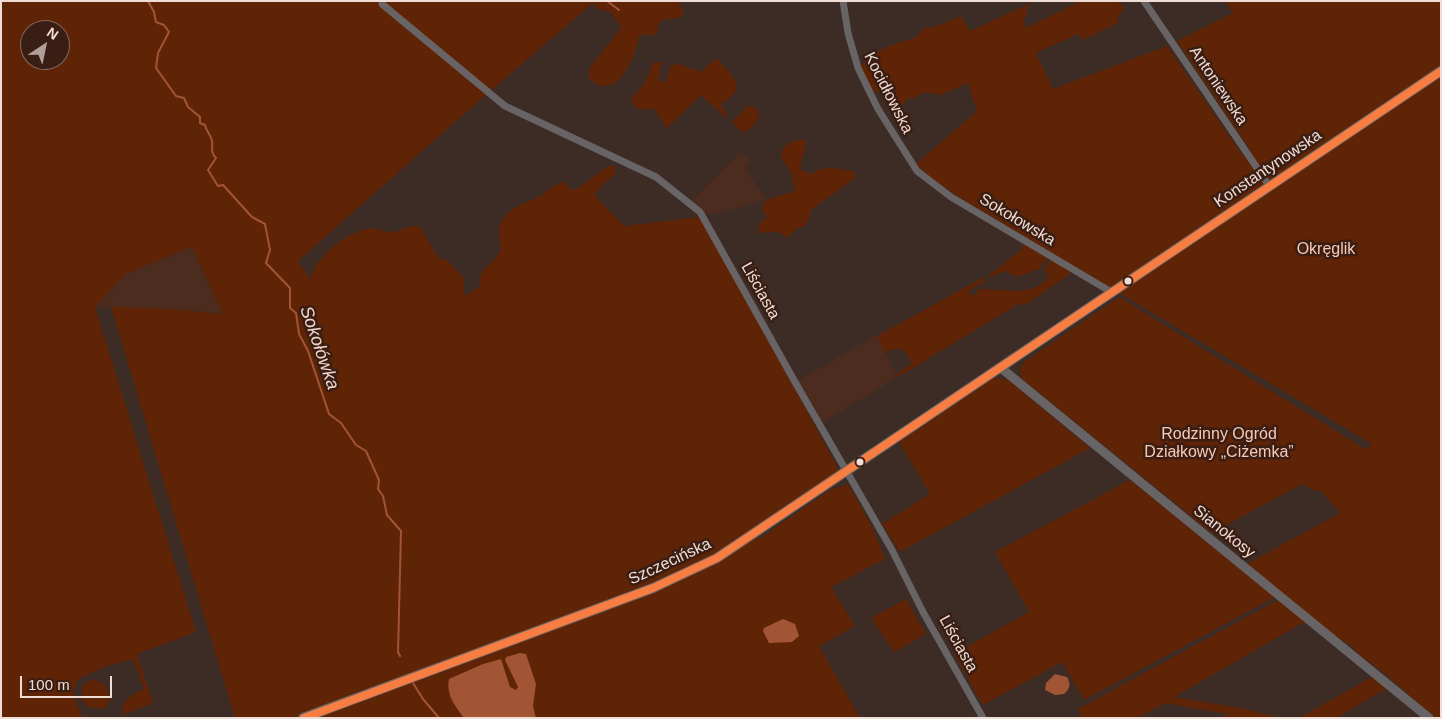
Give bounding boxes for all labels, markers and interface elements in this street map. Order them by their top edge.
north arrow [20,20,70,70]
text: N [44,24,61,43]
street label: Antoniewska [1185,43,1251,129]
street label: Kocidłowska [859,49,917,137]
street label: Konstantynowska [1211,126,1325,212]
street label: Sokołowska [975,190,1059,250]
park label: Okręglik [1297,240,1355,260]
street label: Liściasta [737,259,783,323]
unlabelled marker [1123,276,1133,286]
water label: Sokołówka [295,303,343,393]
park label: Rodzinny Ogród Działkowy „Ciżemka” [1144,425,1294,463]
unlabelled marker [855,457,865,467]
street label: Sianokosy [1189,501,1259,563]
street label: Szczecińska [626,535,714,589]
street label: Liściasta [935,612,981,676]
scale bar [22,666,115,698]
text: 100 m [28,676,70,693]

